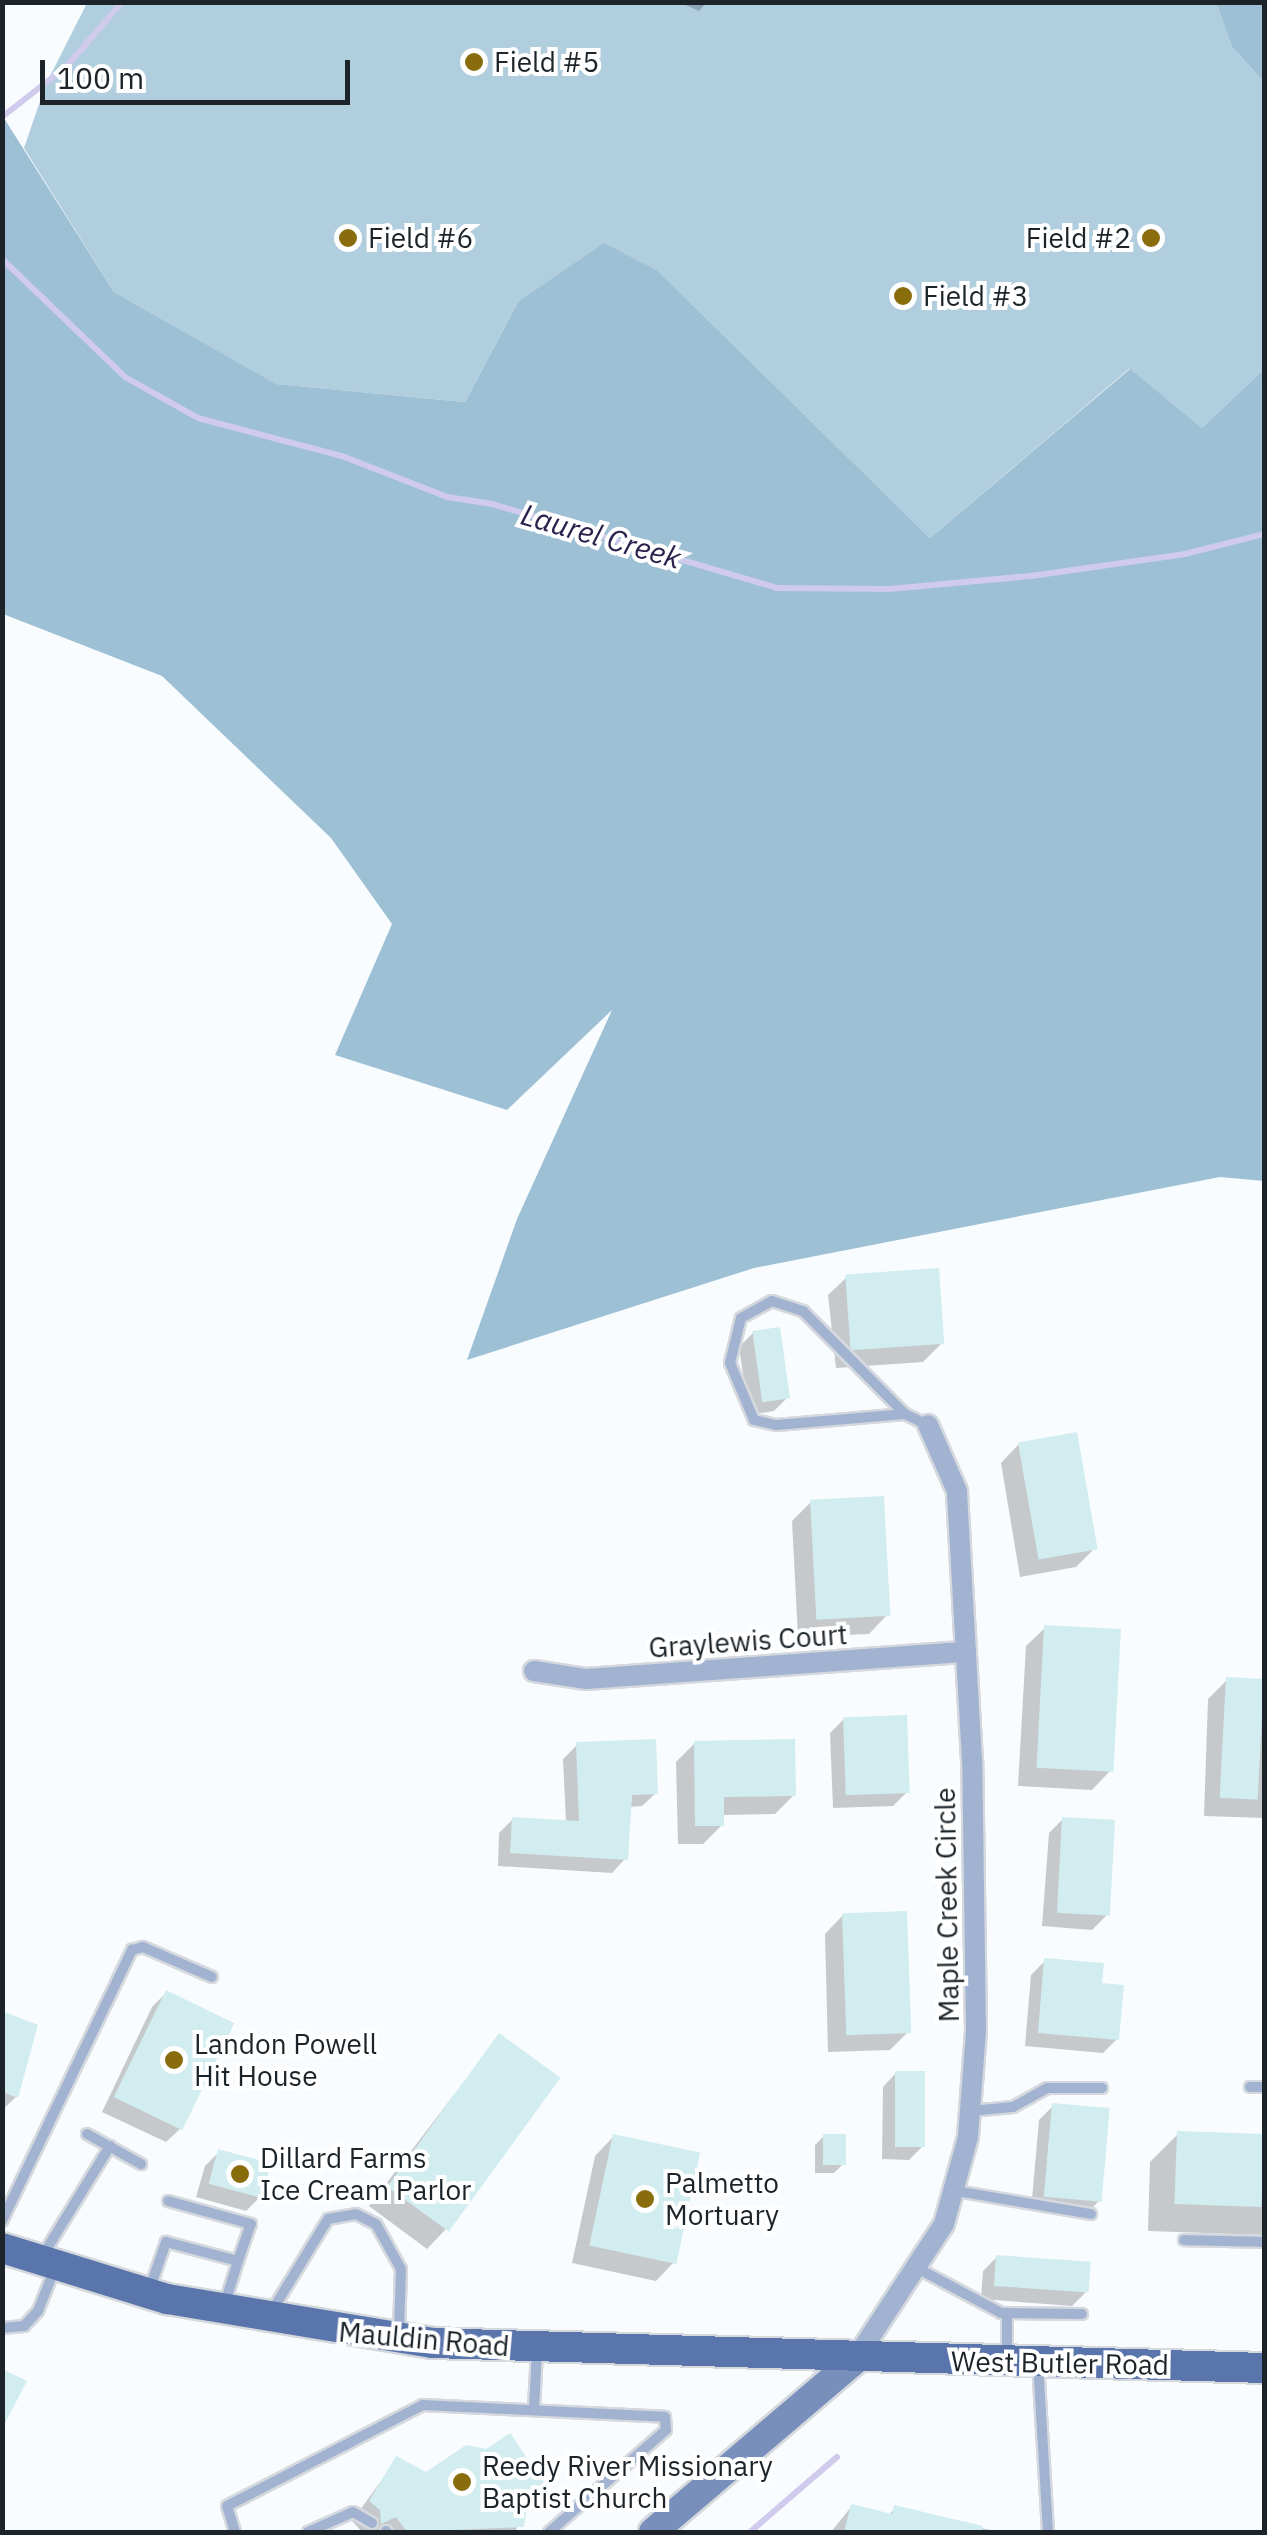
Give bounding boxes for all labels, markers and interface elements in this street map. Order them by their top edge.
scale bar [45,40,355,102]
place label: Field #5 [494,45,599,79]
marker: Field #5 [463,51,485,73]
text: 100 m [57,58,144,97]
place label: Field #6 [368,221,473,255]
place label: Field #2 [1026,221,1131,255]
marker: Field #6 [337,227,359,249]
marker: Field #2 [1140,227,1162,249]
place label: Field #3 [923,279,1028,313]
marker: Field #3 [892,285,914,307]
water label: Laurel Creek [517,496,685,576]
street label: Graylewis Court [647,1617,849,1665]
street label: Maple Creek Circle [928,1787,966,2023]
place label: Landon Powell Hit House [194,2027,377,2093]
marker: Landon Powell Hit House [163,2049,185,2071]
place label: Dillard Farms Ice Cream Parlor [260,2141,471,2207]
marker: Dillard Farms Ice Cream Parlor [229,2163,251,2185]
place label: Palmetto Mortuary [665,2166,779,2232]
marker: Palmetto Mortuary [634,2188,656,2210]
street label: Mauldin Road [337,2315,511,2363]
street label: West Butler Road [951,2344,1169,2382]
place label: Reedy River Missionary Baptist Church [482,2449,773,2515]
marker: Reedy River Missionary Baptist Church [451,2471,473,2493]

